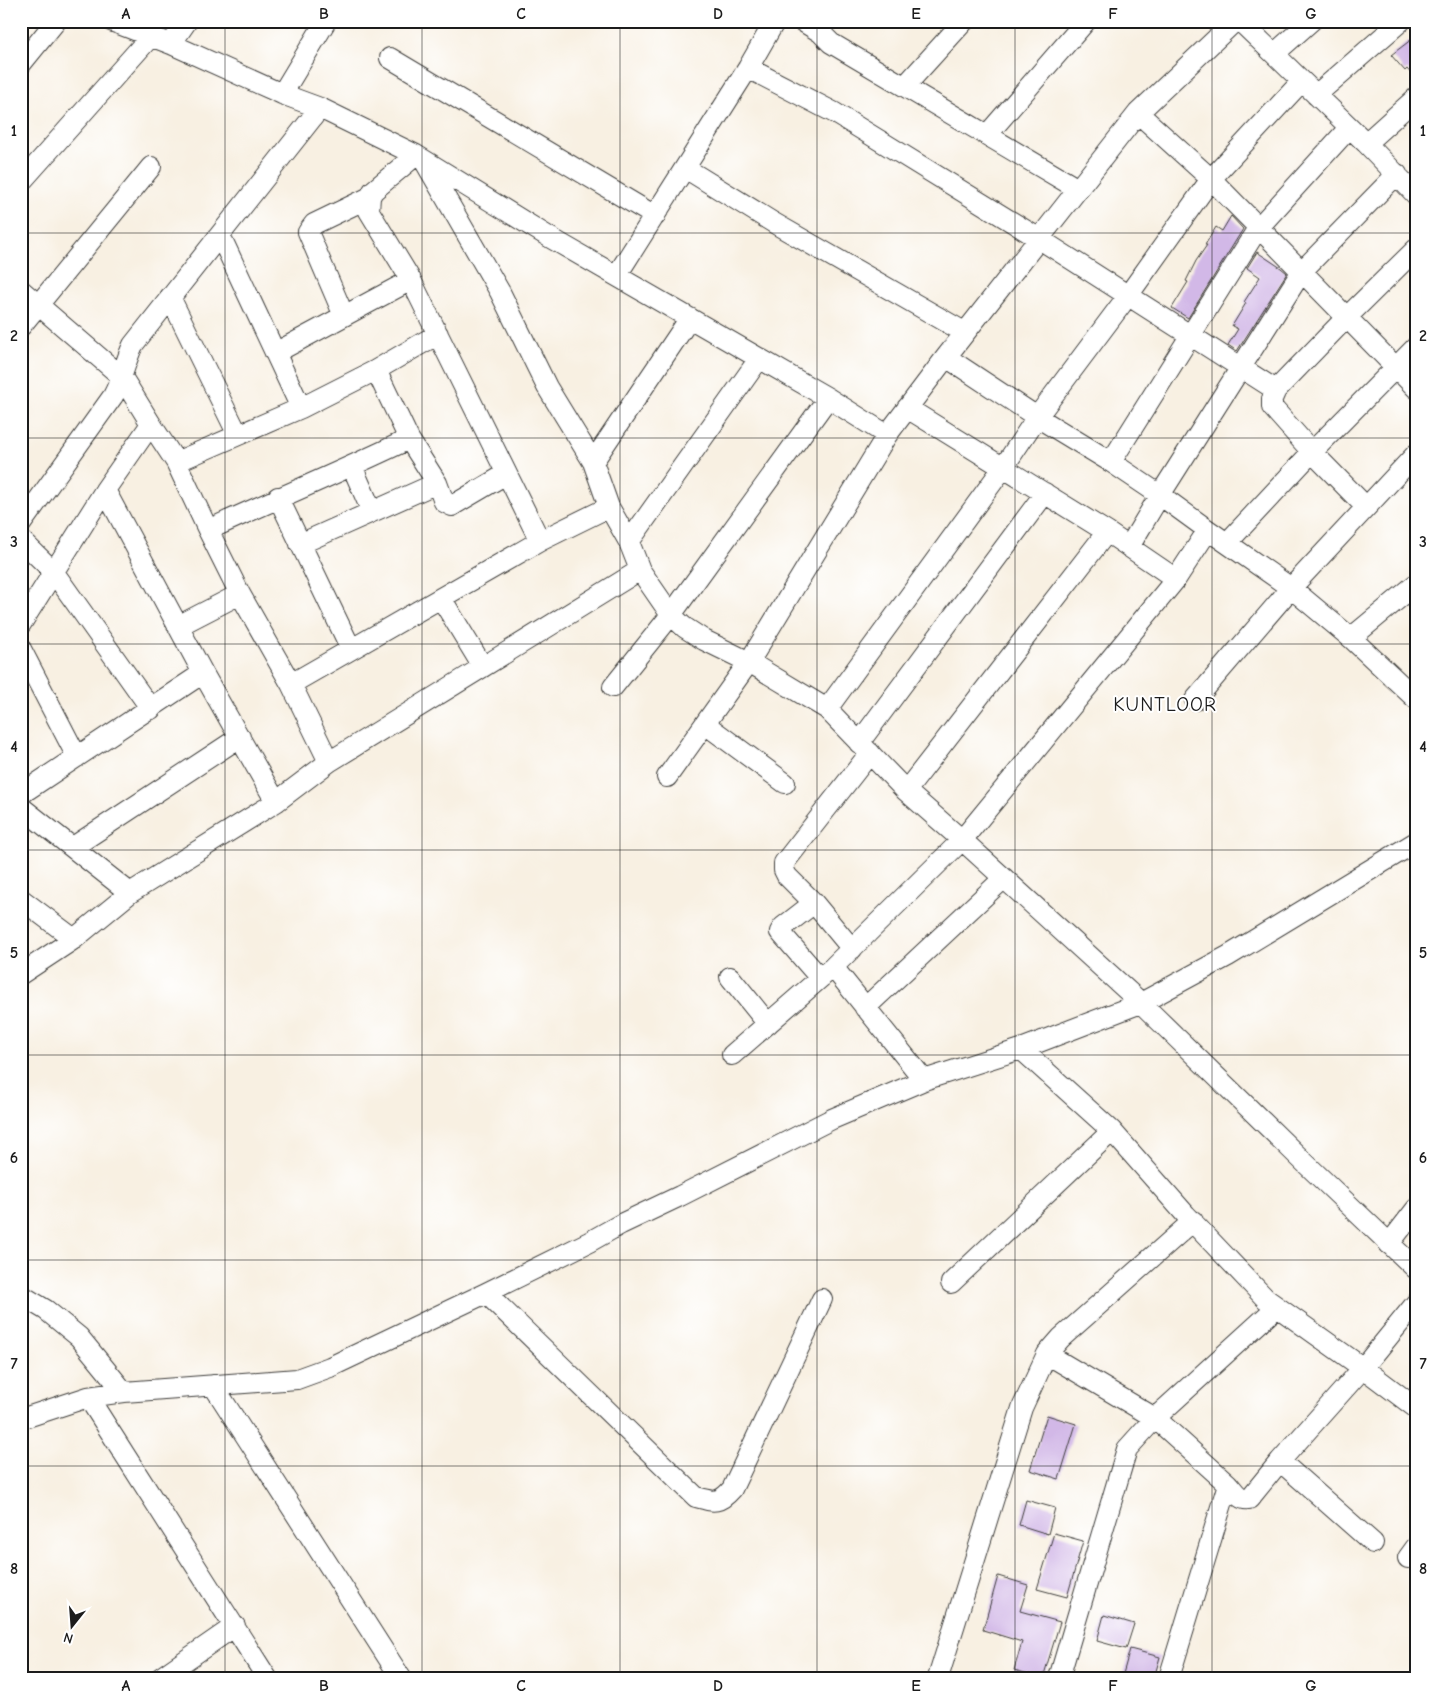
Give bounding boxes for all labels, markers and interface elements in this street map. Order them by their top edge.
text: A [122,5,131,23]
text: B [319,5,329,23]
text: C [516,5,526,23]
text: D [713,5,723,23]
text: E [911,5,921,23]
text: F [1108,5,1118,23]
text: G [1305,5,1317,23]
text: 1 [11,122,17,140]
text: 1 [1420,122,1426,140]
text: 2 [10,327,18,345]
text: 2 [1419,327,1427,345]
text: 3 [10,533,18,551]
text: 3 [1419,533,1427,551]
district label: KUNTLOOR [1113,693,1217,716]
text: 4 [10,738,18,756]
text: 4 [1419,738,1427,756]
text: 5 [10,944,18,962]
text: 5 [1419,944,1427,962]
text: 6 [10,1149,18,1167]
text: 6 [1419,1149,1427,1167]
text: 7 [10,1355,18,1373]
text: 7 [1419,1355,1427,1373]
text: 8 [10,1560,18,1578]
text: 8 [1419,1560,1427,1578]
north arrow [48,1602,98,1652]
text: N [61,1628,75,1647]
text: A [122,1677,131,1695]
text: B [319,1677,329,1695]
text: C [516,1677,526,1695]
text: D [713,1677,723,1695]
text: E [911,1677,921,1695]
text: F [1108,1677,1118,1695]
text: G [1305,1677,1317,1695]

